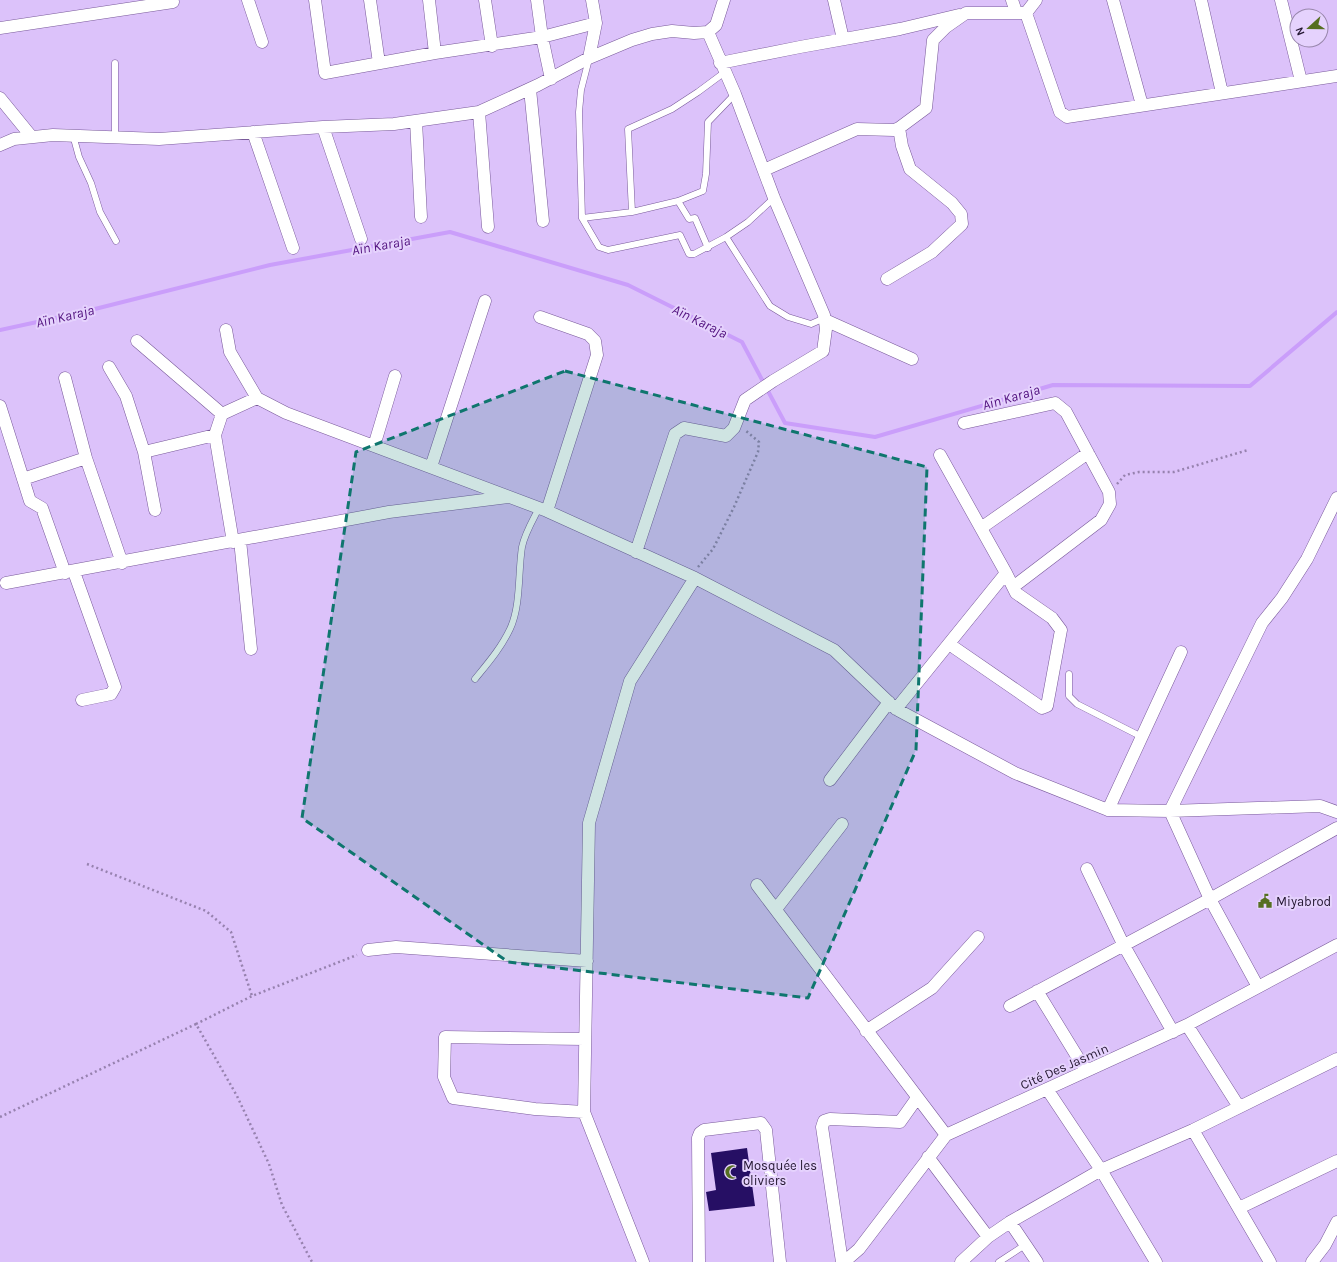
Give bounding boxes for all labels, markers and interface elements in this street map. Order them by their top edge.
north arrow [1289,8,1329,48]
text: N [1293,25,1308,37]
water label: Aïn Karaja [350,232,412,259]
water label: Aïn Karaja [669,301,730,342]
water label: Aïn Karaja [34,302,96,331]
water label: Aïn Karaja [980,381,1042,414]
public building icon: Miyabrod [1257,893,1273,909]
place label: Miyabrod [1276,894,1331,909]
street label: Cité Des Jasmin [1018,1040,1111,1093]
place label: Mosquée les oliviers [743,1158,817,1188]
mosque icon: Mosquée les oliviers [724,1164,740,1180]

